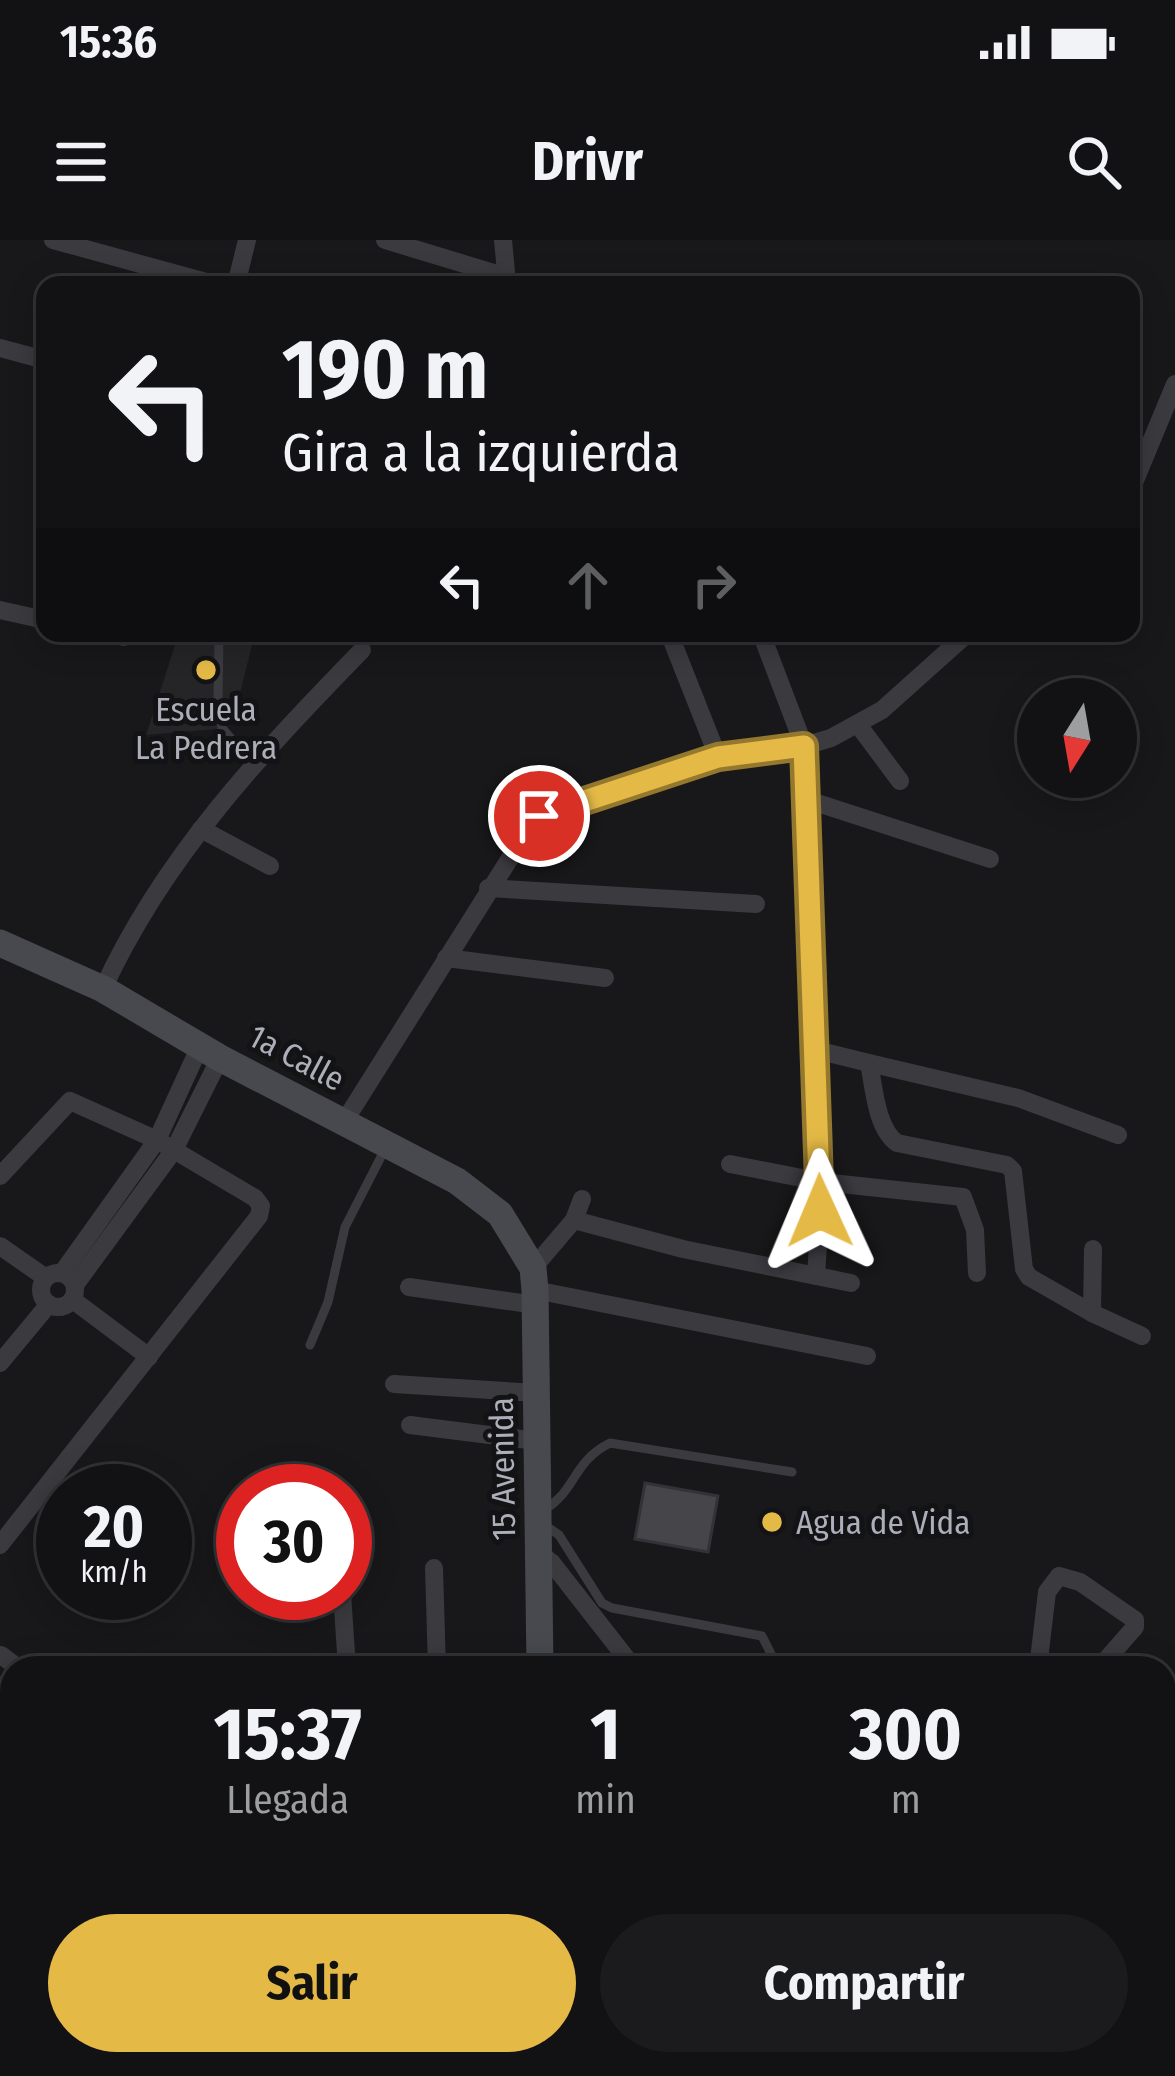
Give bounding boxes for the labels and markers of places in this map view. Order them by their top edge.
marker: Escuela La Pedrera [193,657,219,683]
place label: Escuela La Pedrera [135,690,277,768]
pin [488,765,590,867]
place label: Agua de Vida [796,1503,970,1543]
marker: Agua de Vida [759,1509,785,1535]

